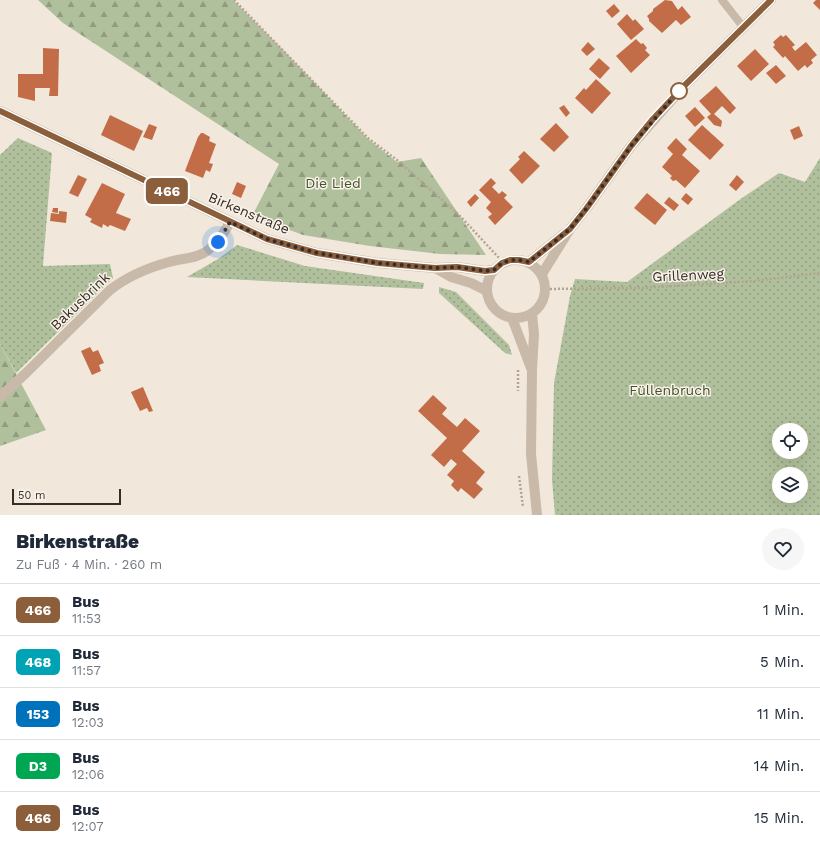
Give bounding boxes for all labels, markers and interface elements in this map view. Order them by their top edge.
unlabelled marker [670,82,688,100]
park label: Die Lied [305,175,361,191]
line badge: 466 [144,178,190,204]
text: 466 [154,183,180,199]
street label: Birkenstraße [206,189,292,237]
your location [208,232,228,252]
street label: Grillenweg [652,265,725,285]
street label: Bakusbrink [47,269,113,333]
park label: Füllenbruch [629,382,711,398]
map controls [772,423,808,503]
button: locate [772,423,808,459]
button: layers [772,467,808,503]
scale bar [12,487,121,506]
text: 50 m [18,489,45,502]
button: heart [762,528,804,570]
text: Birkenstraße [16,530,139,553]
text: Zu Fuß · 4 Min. · 260 m [16,557,162,572]
text: Bus [72,593,100,611]
text: 1 Min. [763,601,804,619]
text: 466 [25,602,51,618]
text: 11:53 [72,611,101,626]
text: Bus [72,645,100,663]
text: 5 Min. [760,653,804,671]
text: 468 [25,654,51,670]
text: 11:57 [72,663,101,678]
text: Bus [72,697,100,715]
text: 11 Min. [757,705,804,723]
text: 153 [27,706,49,722]
text: 12:03 [72,715,104,730]
text: Bus [72,749,100,767]
text: 14 Min. [754,757,804,775]
text: D3 [29,758,47,774]
text: 12:06 [72,767,105,782]
text: Bus [72,801,100,819]
text: 15 Min. [754,809,804,827]
text: 466 [25,810,51,826]
text: 12:07 [72,819,104,834]

